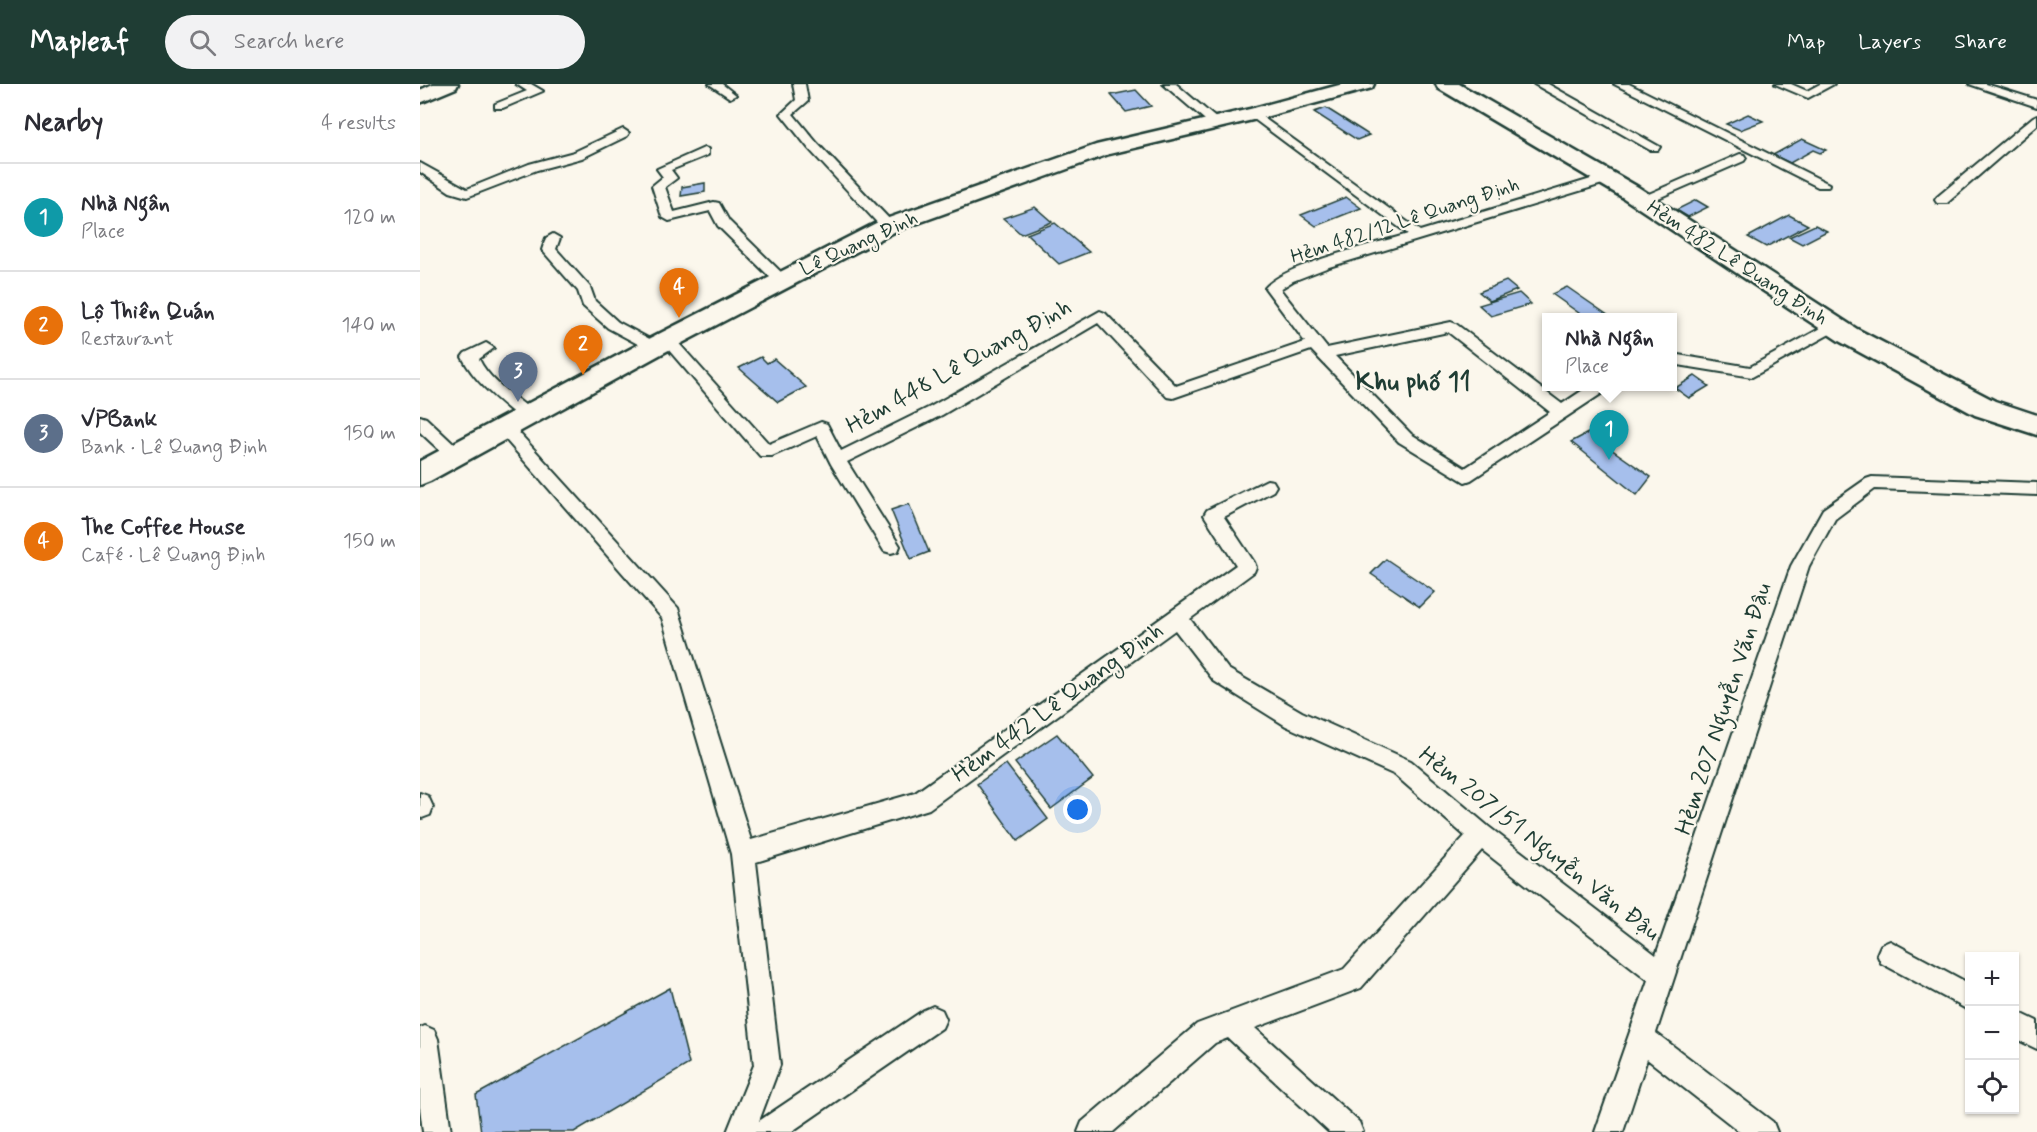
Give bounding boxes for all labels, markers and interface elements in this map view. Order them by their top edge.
search box [165,15,585,69]
text: Mapleaf [30,24,129,61]
icon: search [186,26,219,59]
text: Search here [234,28,344,56]
text: Map [1787,28,1825,56]
text: Layers [1858,28,1921,56]
text: Share [1954,28,2007,56]
text: Nearby [24,106,103,140]
text: 4 results [321,110,396,137]
street label: Hẻm 482/12 Lê Quang Định [1287,171,1523,272]
text: Nhà Ngân [81,190,170,218]
street label: Hẻm 482 Lê Quang Định [1641,194,1833,333]
text: 1 [39,204,48,231]
text: 120 m [343,204,396,231]
street label: Lê Quang Định [796,205,923,284]
text: Place [81,218,125,245]
pin: 4 [660,268,698,318]
street label: Hẻm 448 Lê Quang Định [841,292,1078,444]
text: Lộ Thiên Quán [81,298,215,326]
text: 2 [39,312,48,339]
text: 140 m [342,312,396,339]
popup [1542,313,1677,391]
text: Nhà Ngân [1565,325,1654,353]
text: Restaurant [81,326,174,353]
pin: 2 [564,326,602,375]
pin: 3 [498,352,538,402]
text: Place [1565,353,1609,380]
district label: Khu phố 11 [1355,366,1471,400]
text: VPBank [81,406,157,434]
pin: 1 [1590,410,1628,460]
text: 3 [39,420,48,447]
text: 150 m [343,420,396,447]
text: Bank · Lê Quang Định [81,434,267,461]
text: The Coffee House [81,514,245,542]
text: 4 [38,528,49,555]
text: 150 m [343,528,396,555]
text: Café · Lê Quang Định [81,542,266,569]
street label: Hẻm 207 Nguyễn Văn Đậu [1669,579,1782,840]
street label: Hẻm 442 Lê Quang Định [946,616,1171,792]
street label: Hẻm 207/51 Nguyễn Văn Đậu [1410,740,1666,951]
your location [1063,795,1092,824]
map controls [1965,952,2019,1114]
button: + [1965,952,2019,1006]
button: − [1965,1006,2019,1060]
button: locate [1965,1060,2019,1114]

